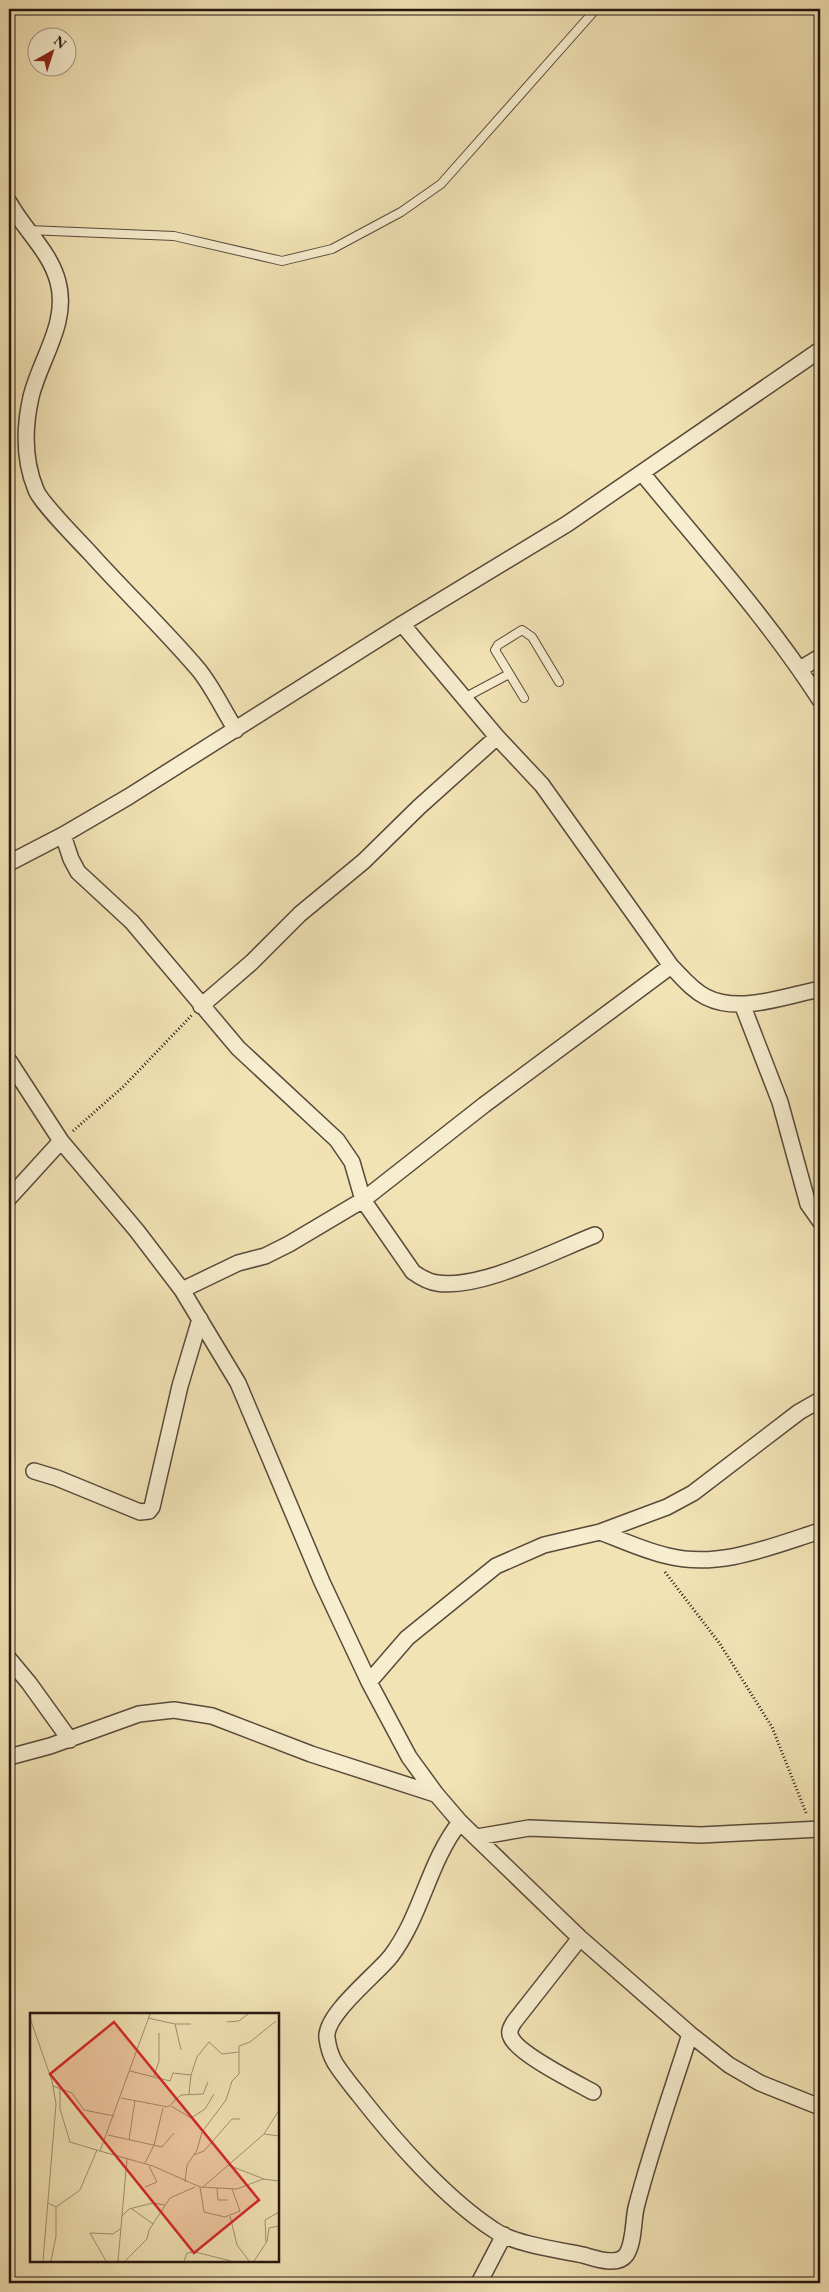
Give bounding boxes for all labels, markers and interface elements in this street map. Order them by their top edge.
north arrow [28,28,78,78]
text: N [50,31,71,53]
inset map [30,2013,279,2262]

